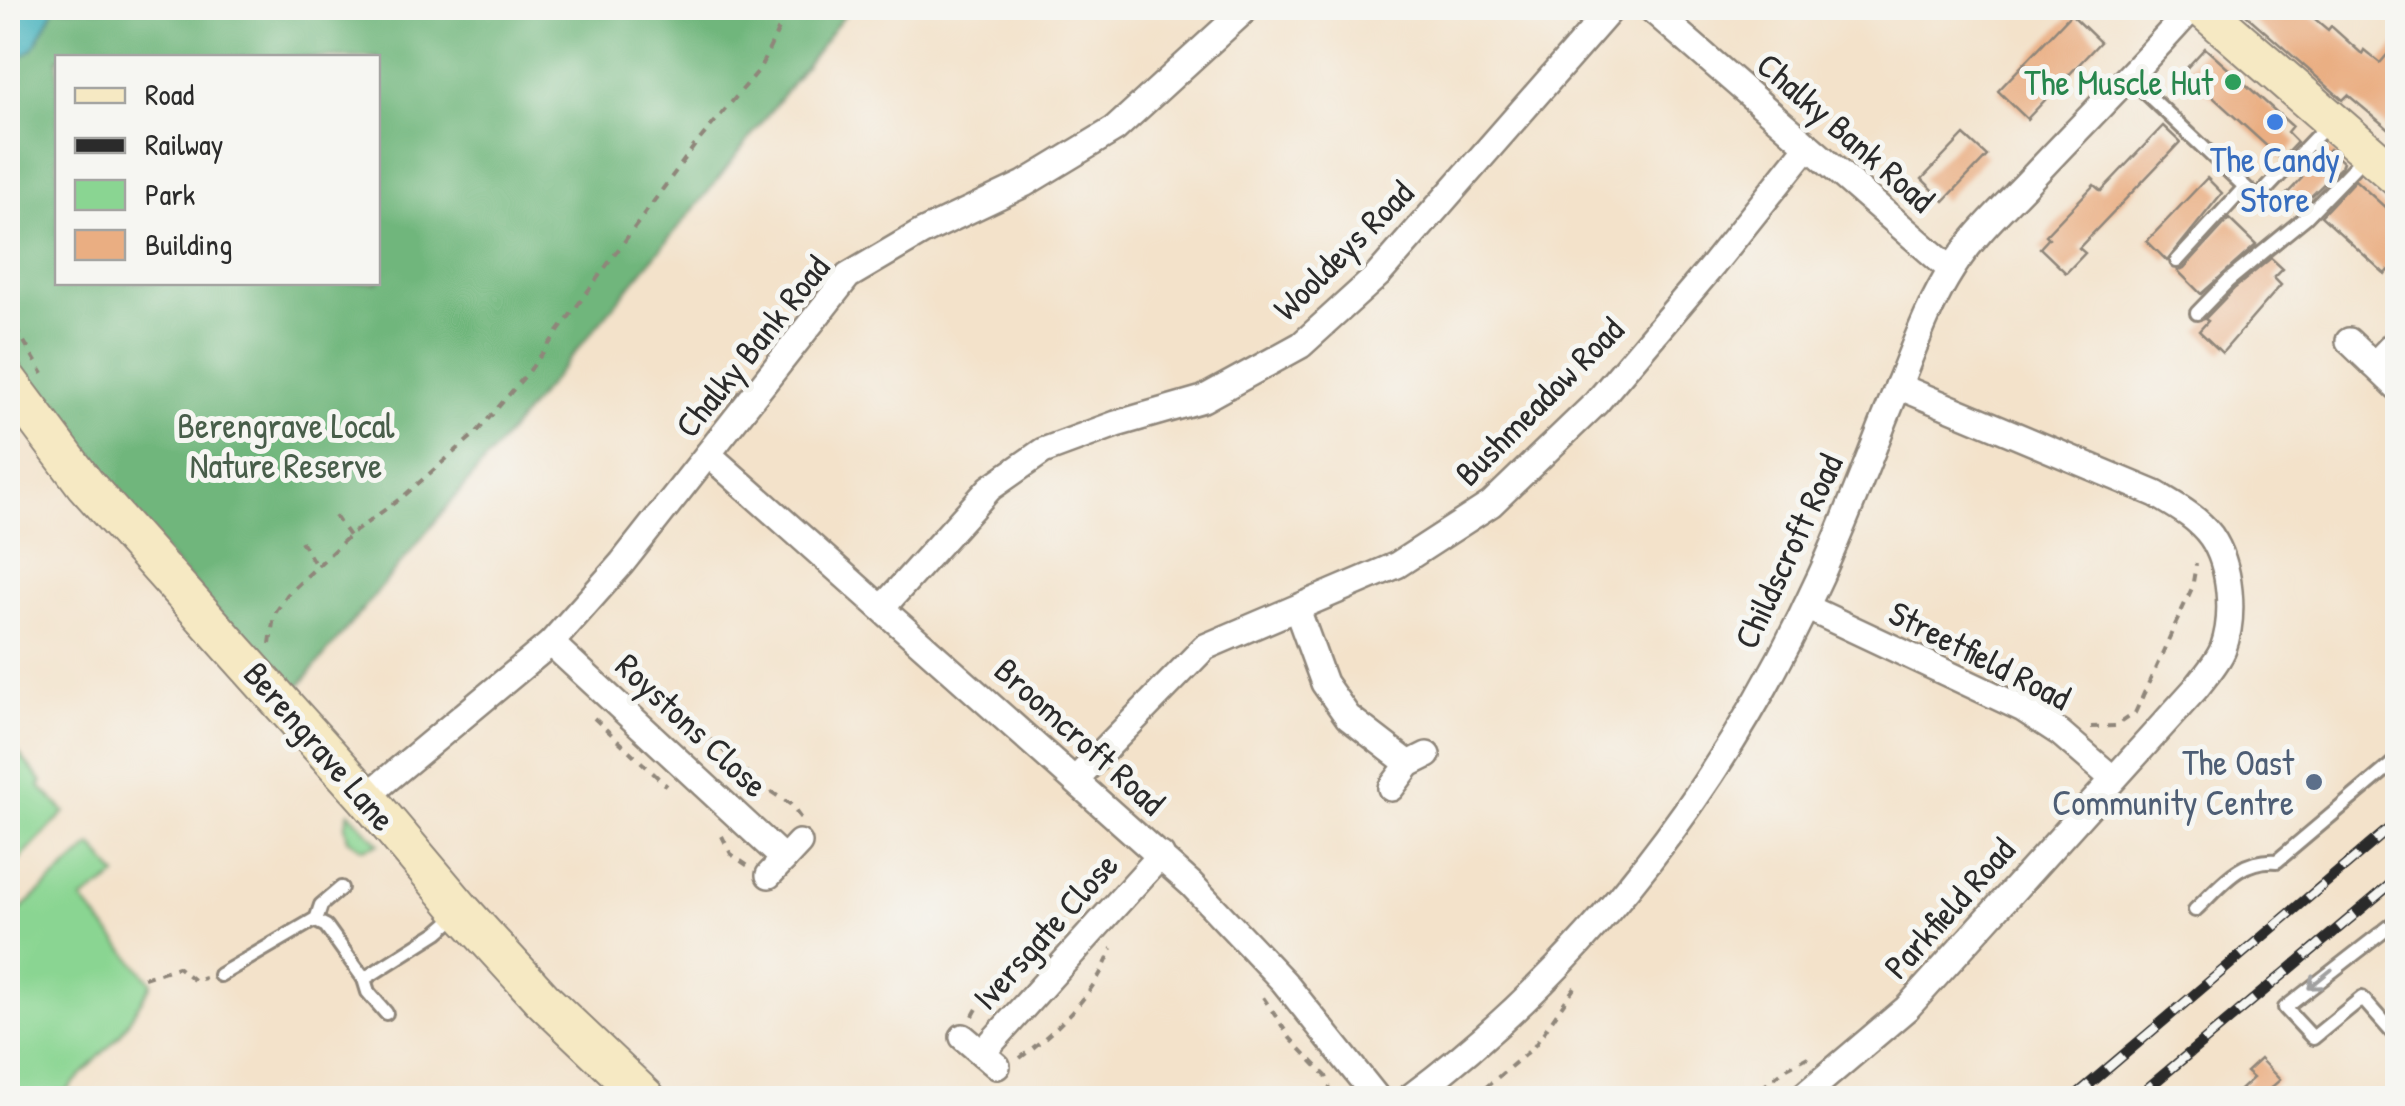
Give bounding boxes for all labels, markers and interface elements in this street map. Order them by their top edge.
street label: Chalky Bank Road [1747,42,1945,222]
legend [55,55,380,285]
place label: The Muscle Hut [2024,59,2214,106]
marker: The Muscle Hut [2222,71,2244,93]
text: Road [145,74,194,114]
marker: The Candy Store [2264,111,2286,133]
text: Railway [145,124,223,164]
place label: The Candy Store [2210,136,2340,223]
street label: Wooldeys Road [1263,170,1423,330]
text: Park [145,174,195,214]
text: Building [145,224,232,264]
street label: Chalky Bank Road [664,245,840,447]
street label: Bushmeadow Road [1444,306,1634,496]
park label: Berengrave Local Nature Reserve [177,402,395,489]
street label: Childscroft Road [1722,446,1854,656]
street label: Streetfield Road [1881,589,2079,721]
street label: Roystons Close [606,642,778,808]
street label: Broomcroft Road [985,647,1175,825]
street label: Berengrave Lane [233,651,407,841]
place label: The Oast Community Centre [2052,739,2295,826]
marker: The Oast Community Centre [2303,771,2325,793]
street label: Parkfield Road [1873,827,2025,989]
street label: Iversgate Close [962,842,1128,1020]
one-way arrow [2307,969,2334,990]

